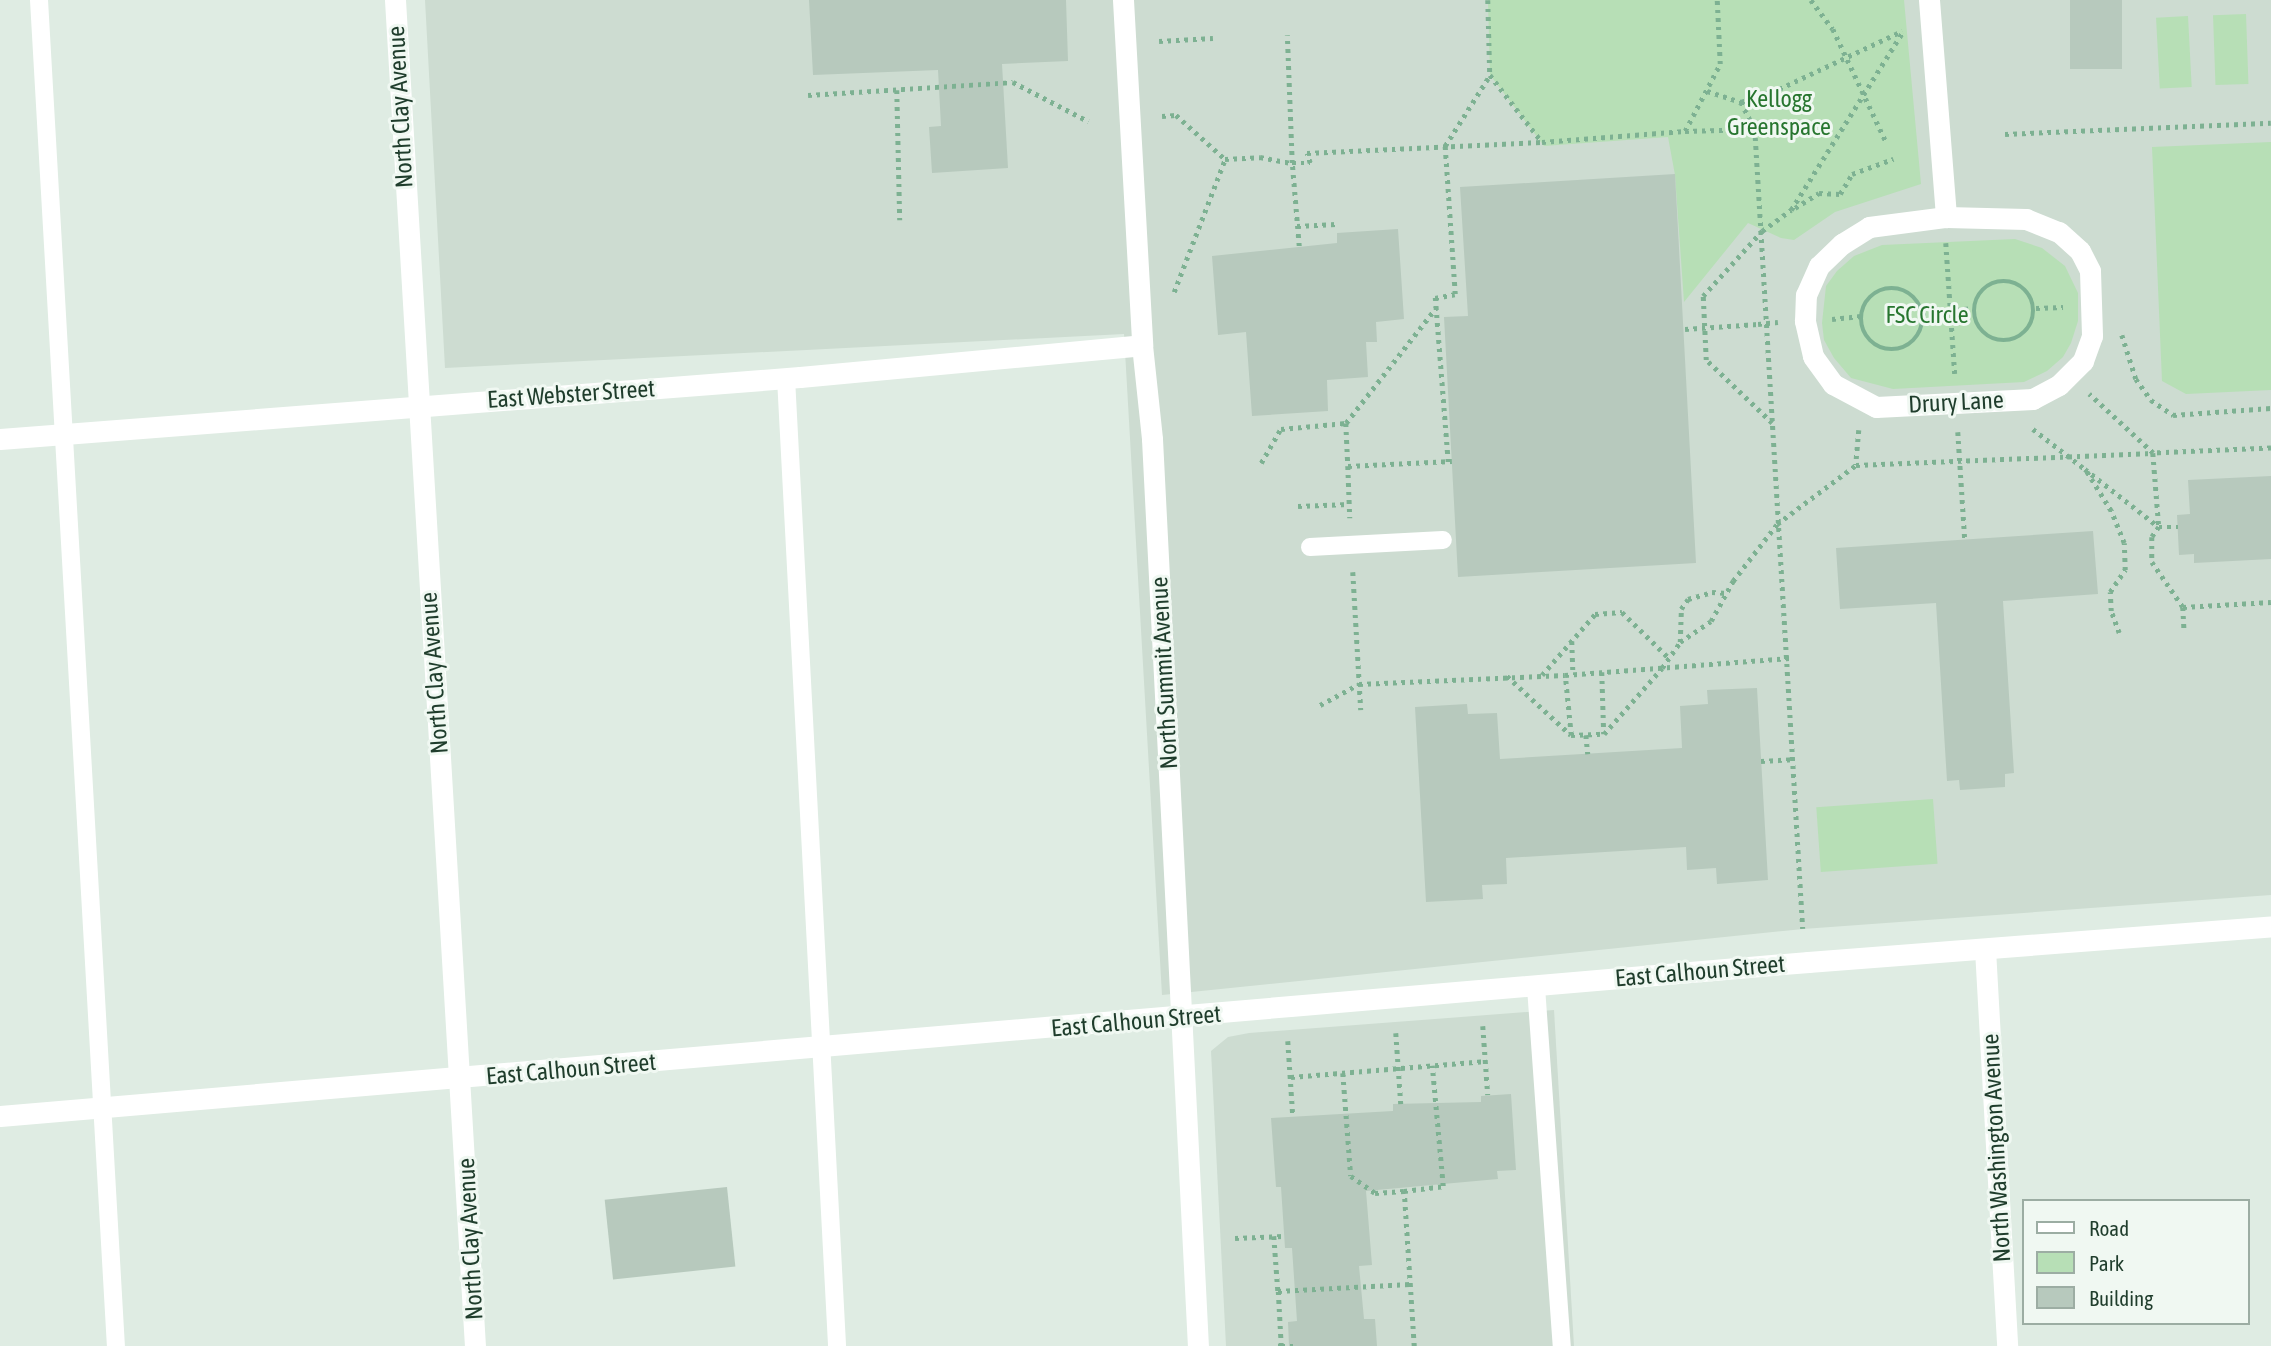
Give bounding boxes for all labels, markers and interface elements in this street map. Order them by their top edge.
street label: North Clay Avenue [381,25,419,189]
park label: Kellogg Greenspace [1727,85,1831,141]
park label: FSC Circle [1885,301,1969,329]
street label: East Webster Street [486,374,656,414]
street label: Drury Lane [1908,385,2004,419]
street label: North Summit Avenue [1145,576,1183,770]
street label: North Clay Avenue [414,591,454,755]
street label: East Calhoun Street [1614,949,1786,993]
street label: East Calhoun Street [1050,999,1222,1043]
street label: North Washington Avenue [1976,1033,2016,1263]
street label: East Calhoun Street [485,1047,657,1091]
street label: North Clay Avenue [451,1157,489,1321]
legend [2022,1199,2250,1325]
text: Road [2089,1216,2129,1240]
text: Park [2089,1251,2124,1275]
text: Building [2089,1286,2153,1310]

